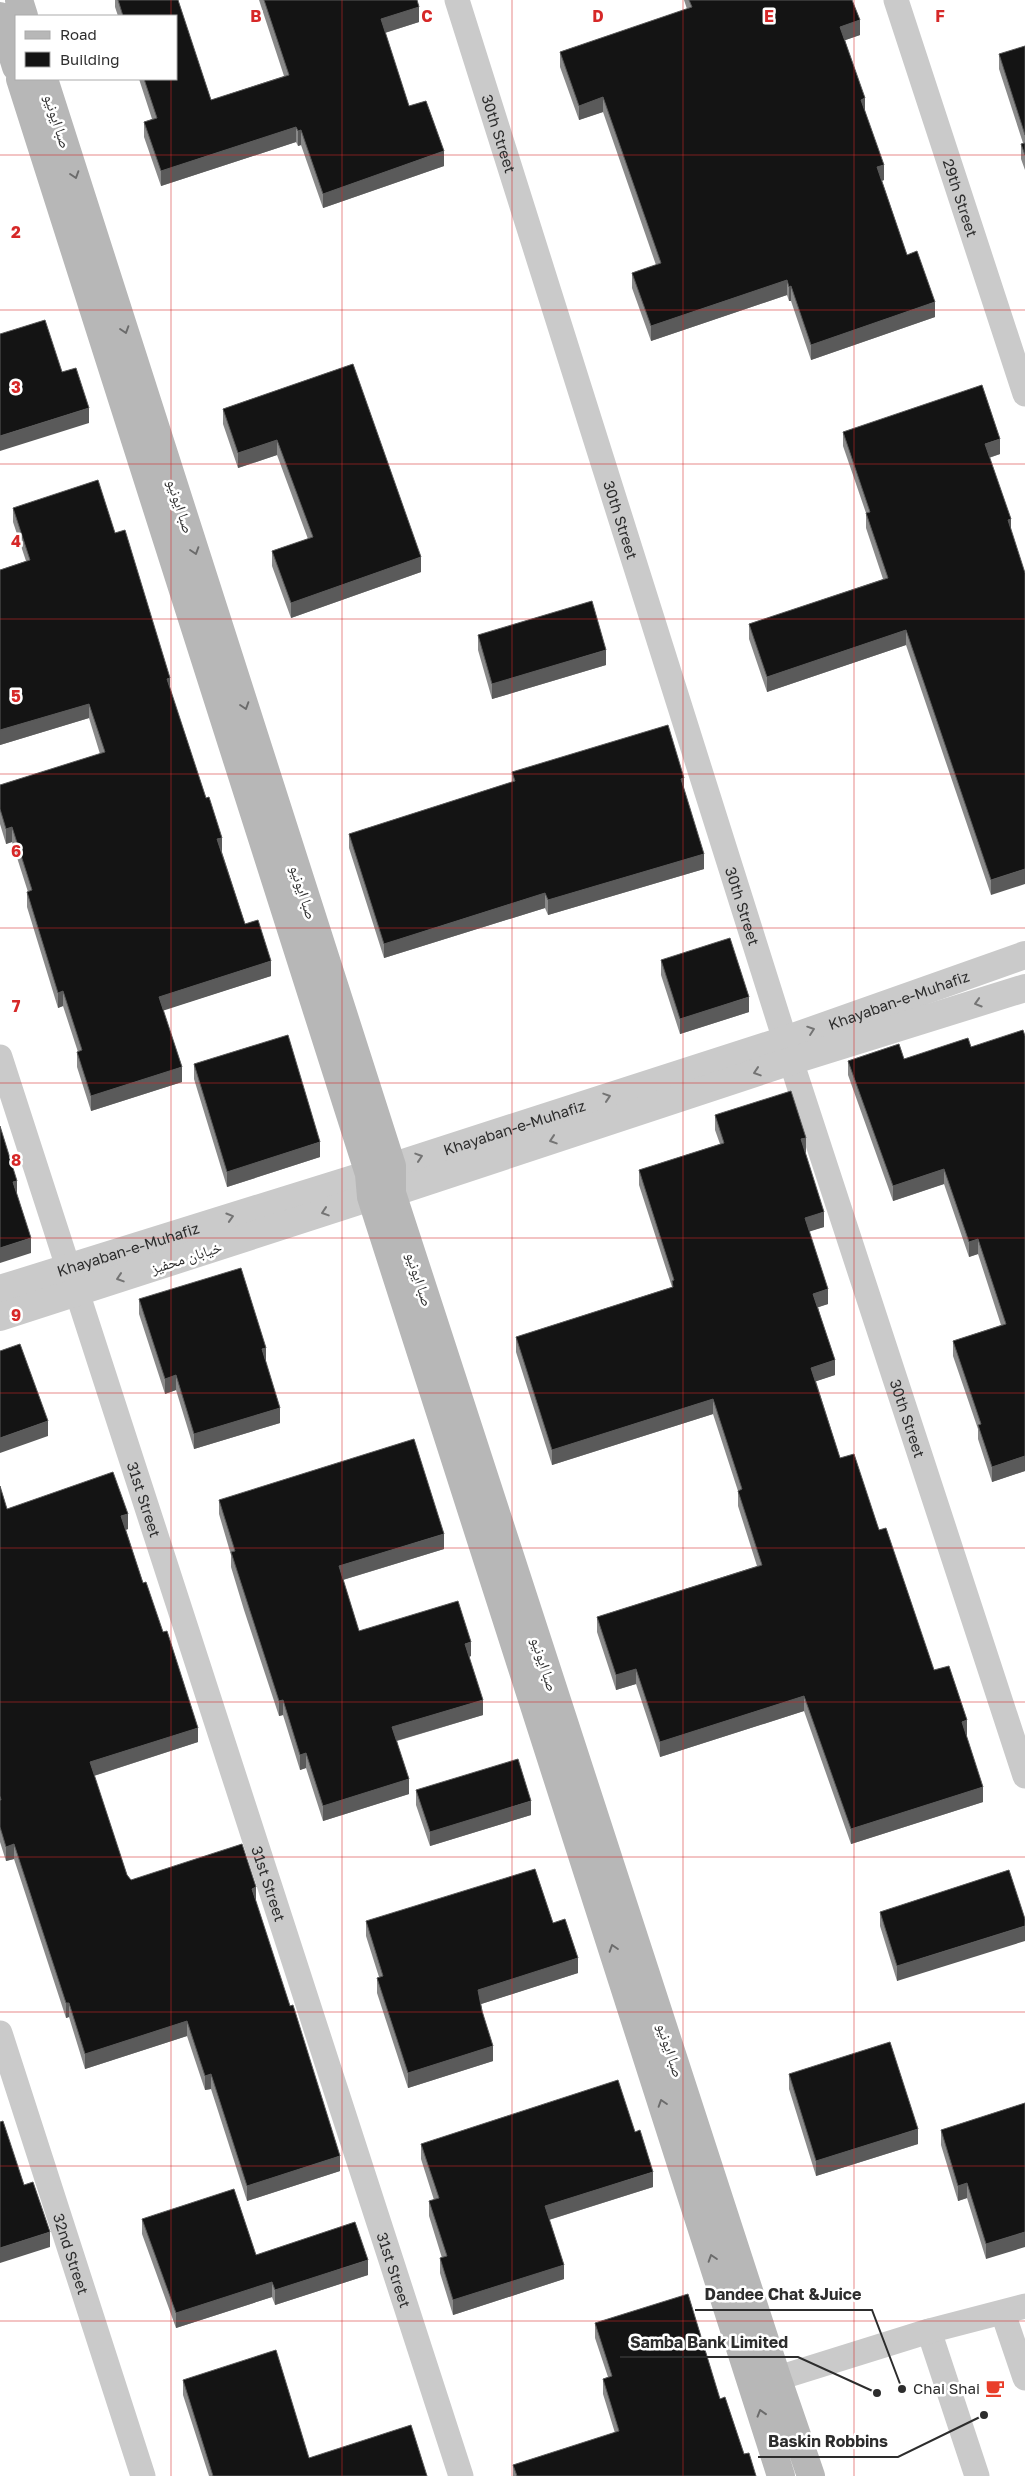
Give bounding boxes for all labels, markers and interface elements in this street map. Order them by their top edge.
text: B [250,6,262,26]
text: C [421,6,433,26]
text: D [592,6,604,26]
text: E [764,6,774,26]
text: F [935,6,945,26]
legend [15,15,178,80]
text: Road [60,25,97,43]
text: Building [60,50,120,68]
street label: صبا ایونیو [40,92,75,151]
street label: 30th Street [478,92,520,175]
street label: 29th Street [940,156,982,239]
one-way arrow [70,171,80,179]
text: 2 [11,222,21,242]
one-way arrow [119,325,129,334]
text: 3 [11,377,21,397]
street label: صبا ایونیو [163,477,198,536]
street label: 30th Street [600,478,642,561]
text: 4 [11,531,21,551]
one-way arrow [190,547,200,555]
text: 5 [11,686,21,706]
one-way arrow [239,702,249,710]
text: 6 [11,841,21,861]
street label: صبا ایونیو [286,863,321,922]
street label: 30th Street [722,864,764,948]
street label: Khayaban-e-Muhafiz [826,966,972,1033]
text: 7 [12,996,21,1016]
one-way arrow [975,997,983,1007]
one-way arrow [806,1026,815,1036]
one-way arrow [753,1066,761,1076]
one-way arrow [602,1093,610,1103]
street label: Khayaban-e-Muhafiz [441,1096,588,1159]
one-way arrow [549,1134,557,1144]
text: 8 [11,1150,21,1170]
one-way arrow [414,1153,422,1163]
one-way arrow [321,1206,330,1216]
one-way arrow [226,1213,234,1223]
street label: Khayaban-e-Muhafiz [55,1218,202,1280]
street label: خیابان محفیز [147,1237,225,1279]
street label: صبا ایونیو [402,1250,437,1309]
one-way arrow [117,1272,125,1282]
text: 9 [11,1305,21,1325]
street label: 30th Street [887,1377,929,1460]
street label: 31st Street [124,1459,165,1539]
street label: صبا ایونیو [527,1635,562,1694]
street label: 31st Street [248,1844,290,1924]
one-way arrow [608,1945,618,1953]
street label: صبا ایونیو [653,2021,688,2080]
one-way arrow [658,2099,668,2108]
street label: 32nd Street [50,2211,93,2297]
street label: 31st Street [374,2230,415,2310]
one-way arrow [708,2254,718,2263]
callout: Dandee Chat &Juice [695,2279,872,2310]
text: Dandee Chat &Juice [705,2284,861,2304]
callout: Samba Bank Limited [620,2326,798,2357]
text: Samba Bank Limited [630,2332,788,2352]
cafe icon: Chai Shai [984,2377,1006,2399]
place label: Chai Shai [913,2379,980,2397]
one-way arrow [757,2409,767,2417]
callout: Baskin Robbins [758,2426,898,2457]
text: Baskin Robbins [768,2431,888,2451]

